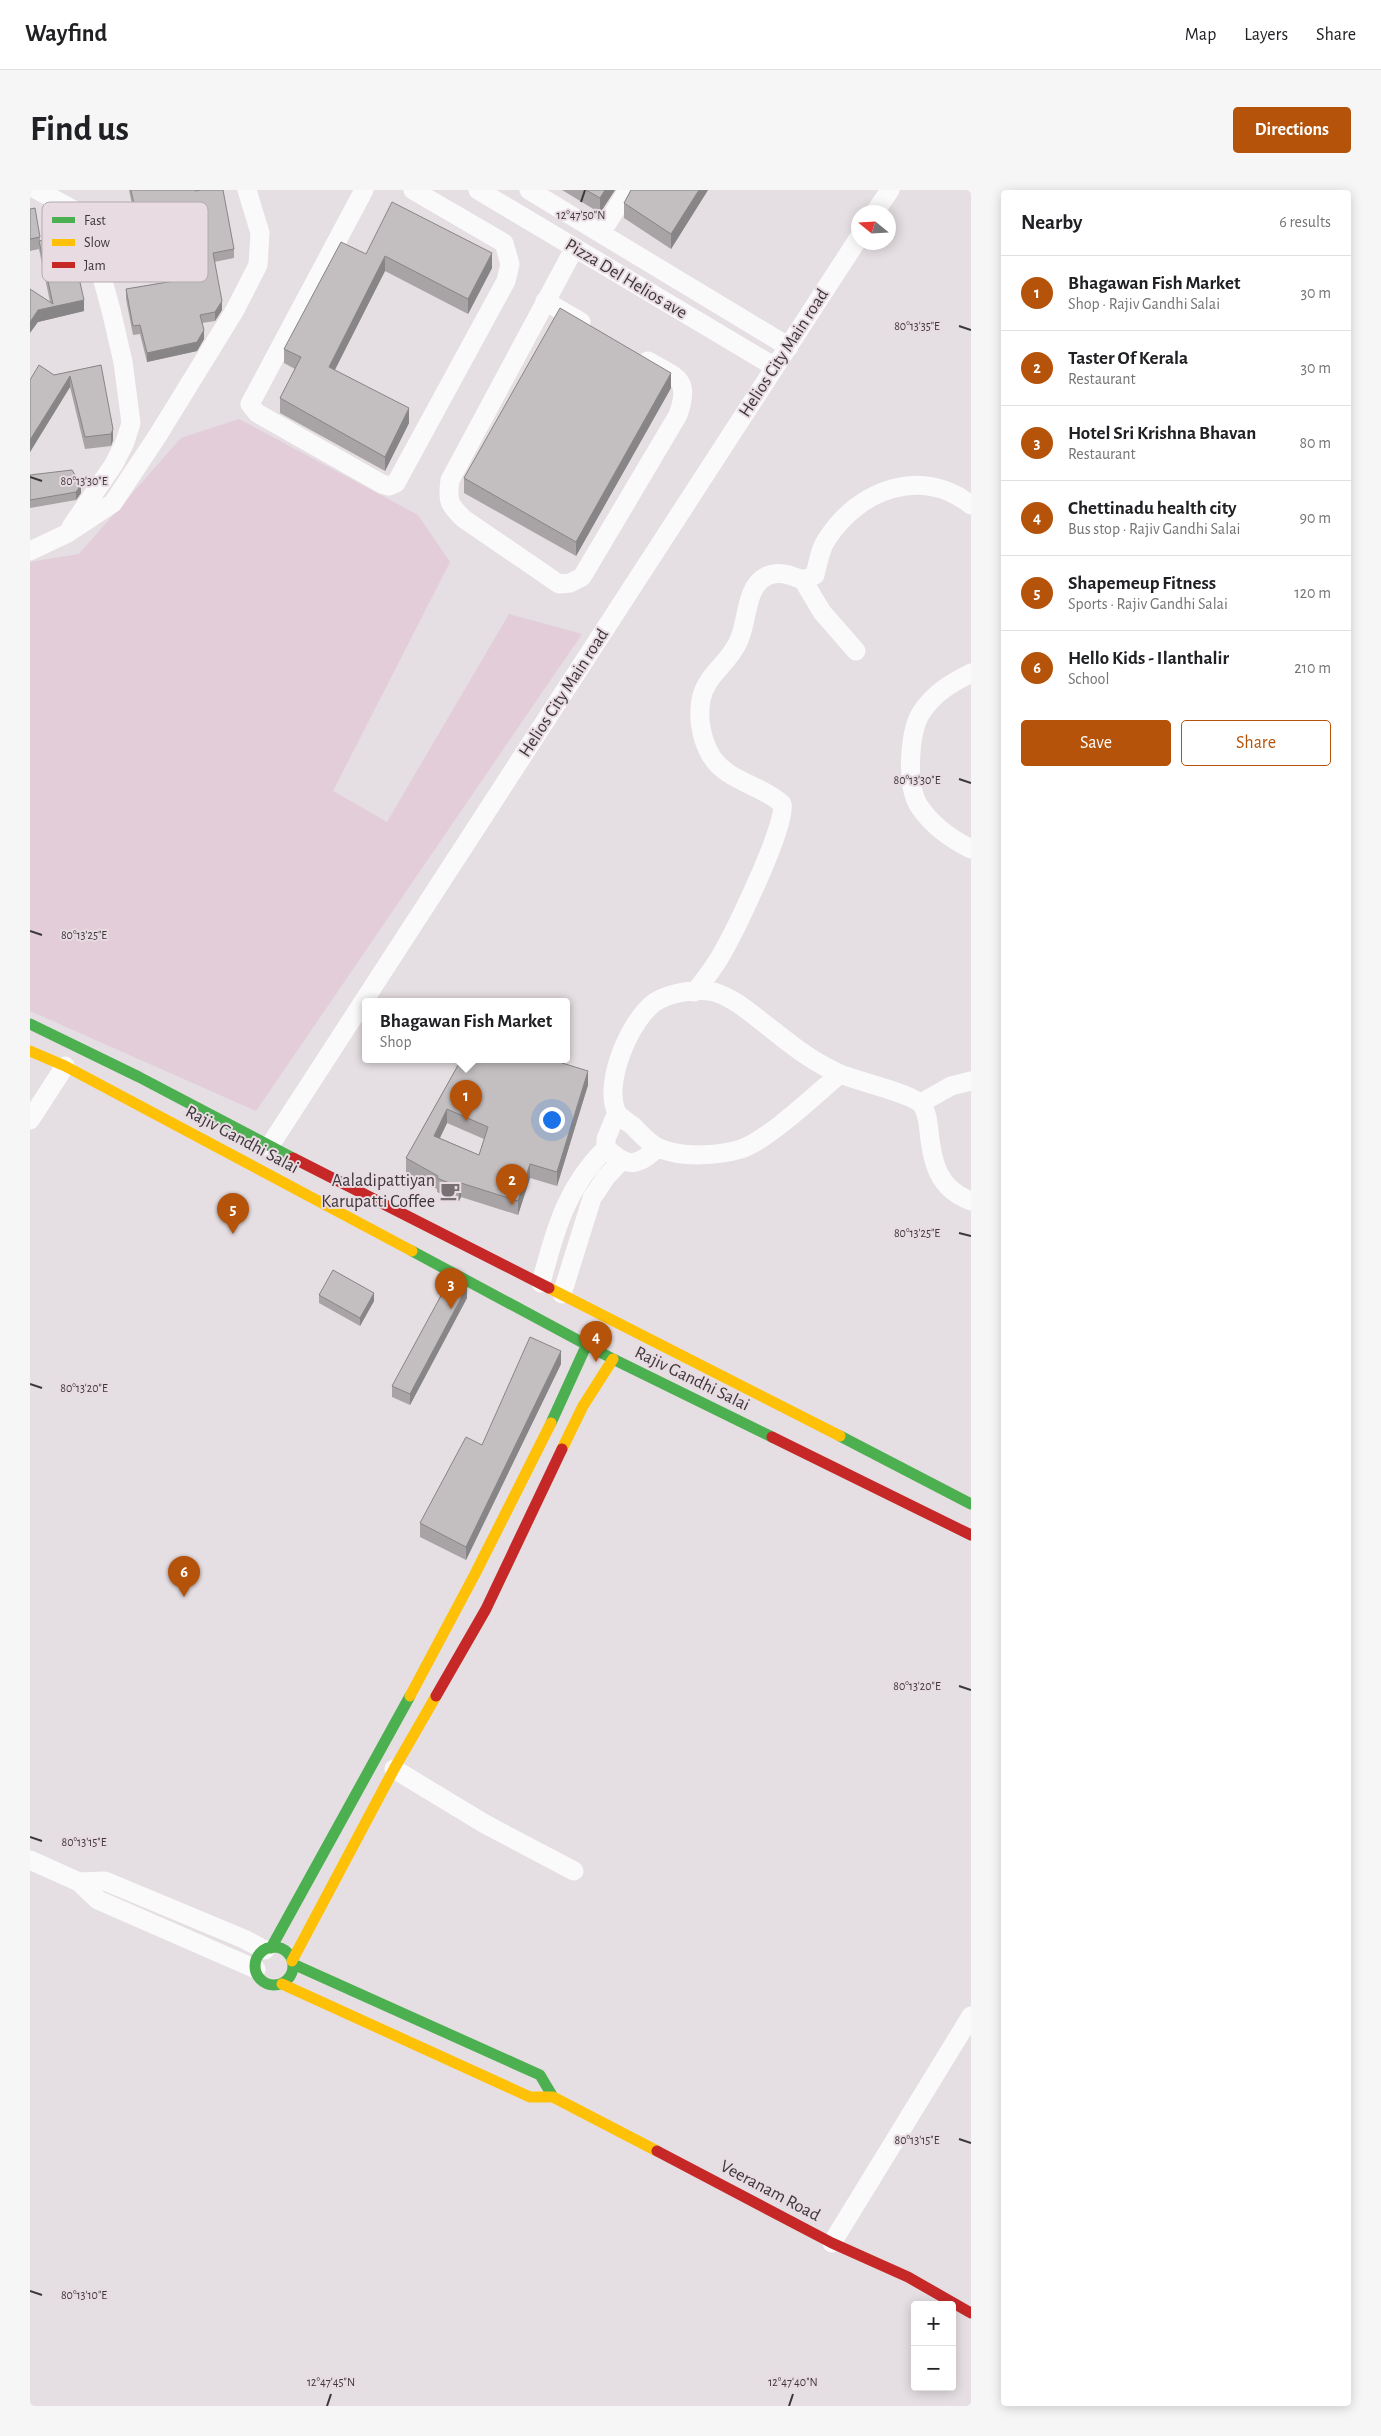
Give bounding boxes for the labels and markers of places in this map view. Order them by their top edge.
pin: 1 [450,1080,482,1121]
pin: 2 [496,1164,528,1205]
place label: Aaladipattiyan Karupatti Coffee [321,1172,435,1211]
cafe icon: Aaladipattiyan Karupatti Coffee [439,1180,461,1202]
pin: 5 [217,1193,249,1234]
pin: 3 [435,1268,467,1309]
pin: 4 [580,1321,612,1362]
pin: 6 [168,1556,200,1597]

